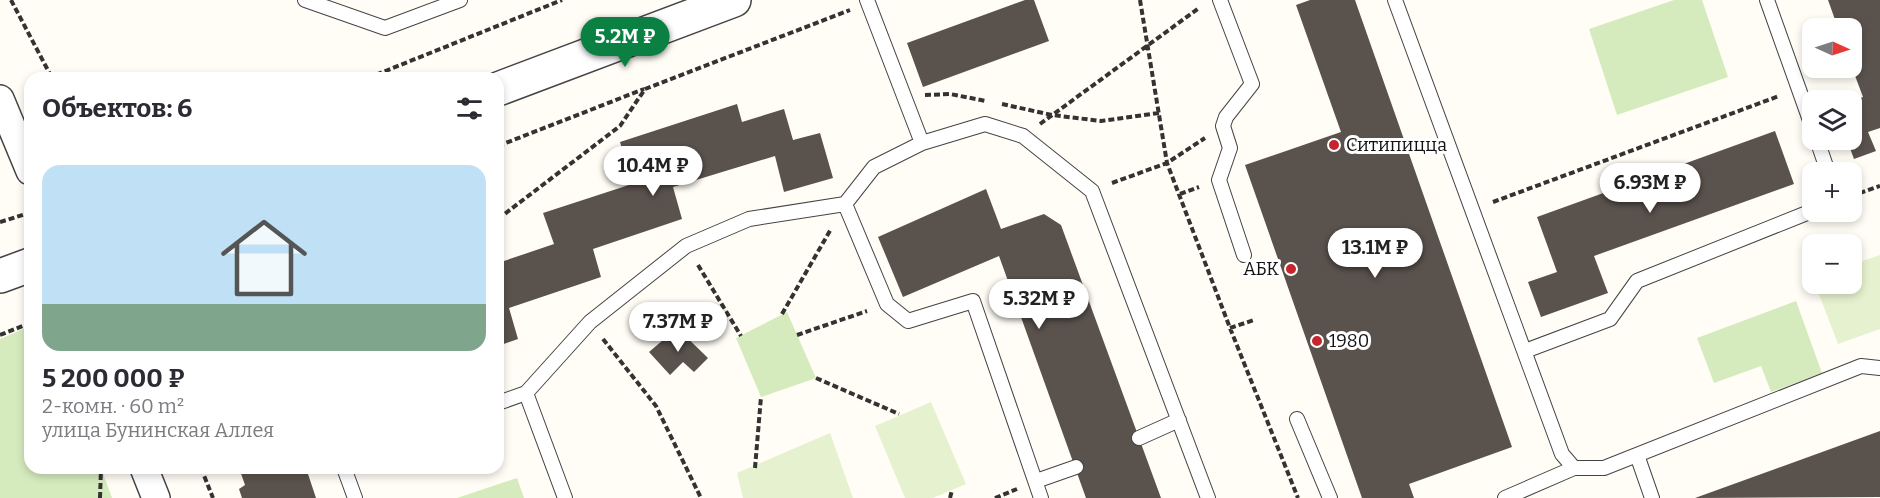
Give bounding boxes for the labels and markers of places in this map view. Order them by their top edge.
pin: 5.2M ₽ [576,17,674,68]
place label: Ситипицца [1346,134,1447,156]
marker: Ситипицца [1327,138,1341,152]
pin: 10.4M ₽ [598,146,708,197]
pin: 6.93M ₽ [1595,163,1705,214]
pin: 13.1M ₽ [1320,228,1430,279]
place label: АБК [1243,258,1279,280]
marker: АБК [1284,262,1298,276]
pin: 5.32M ₽ [984,279,1094,330]
pin: 7.37M ₽ [623,302,733,353]
place label: 1980 [1329,330,1369,352]
marker: 1980 [1310,334,1324,348]

